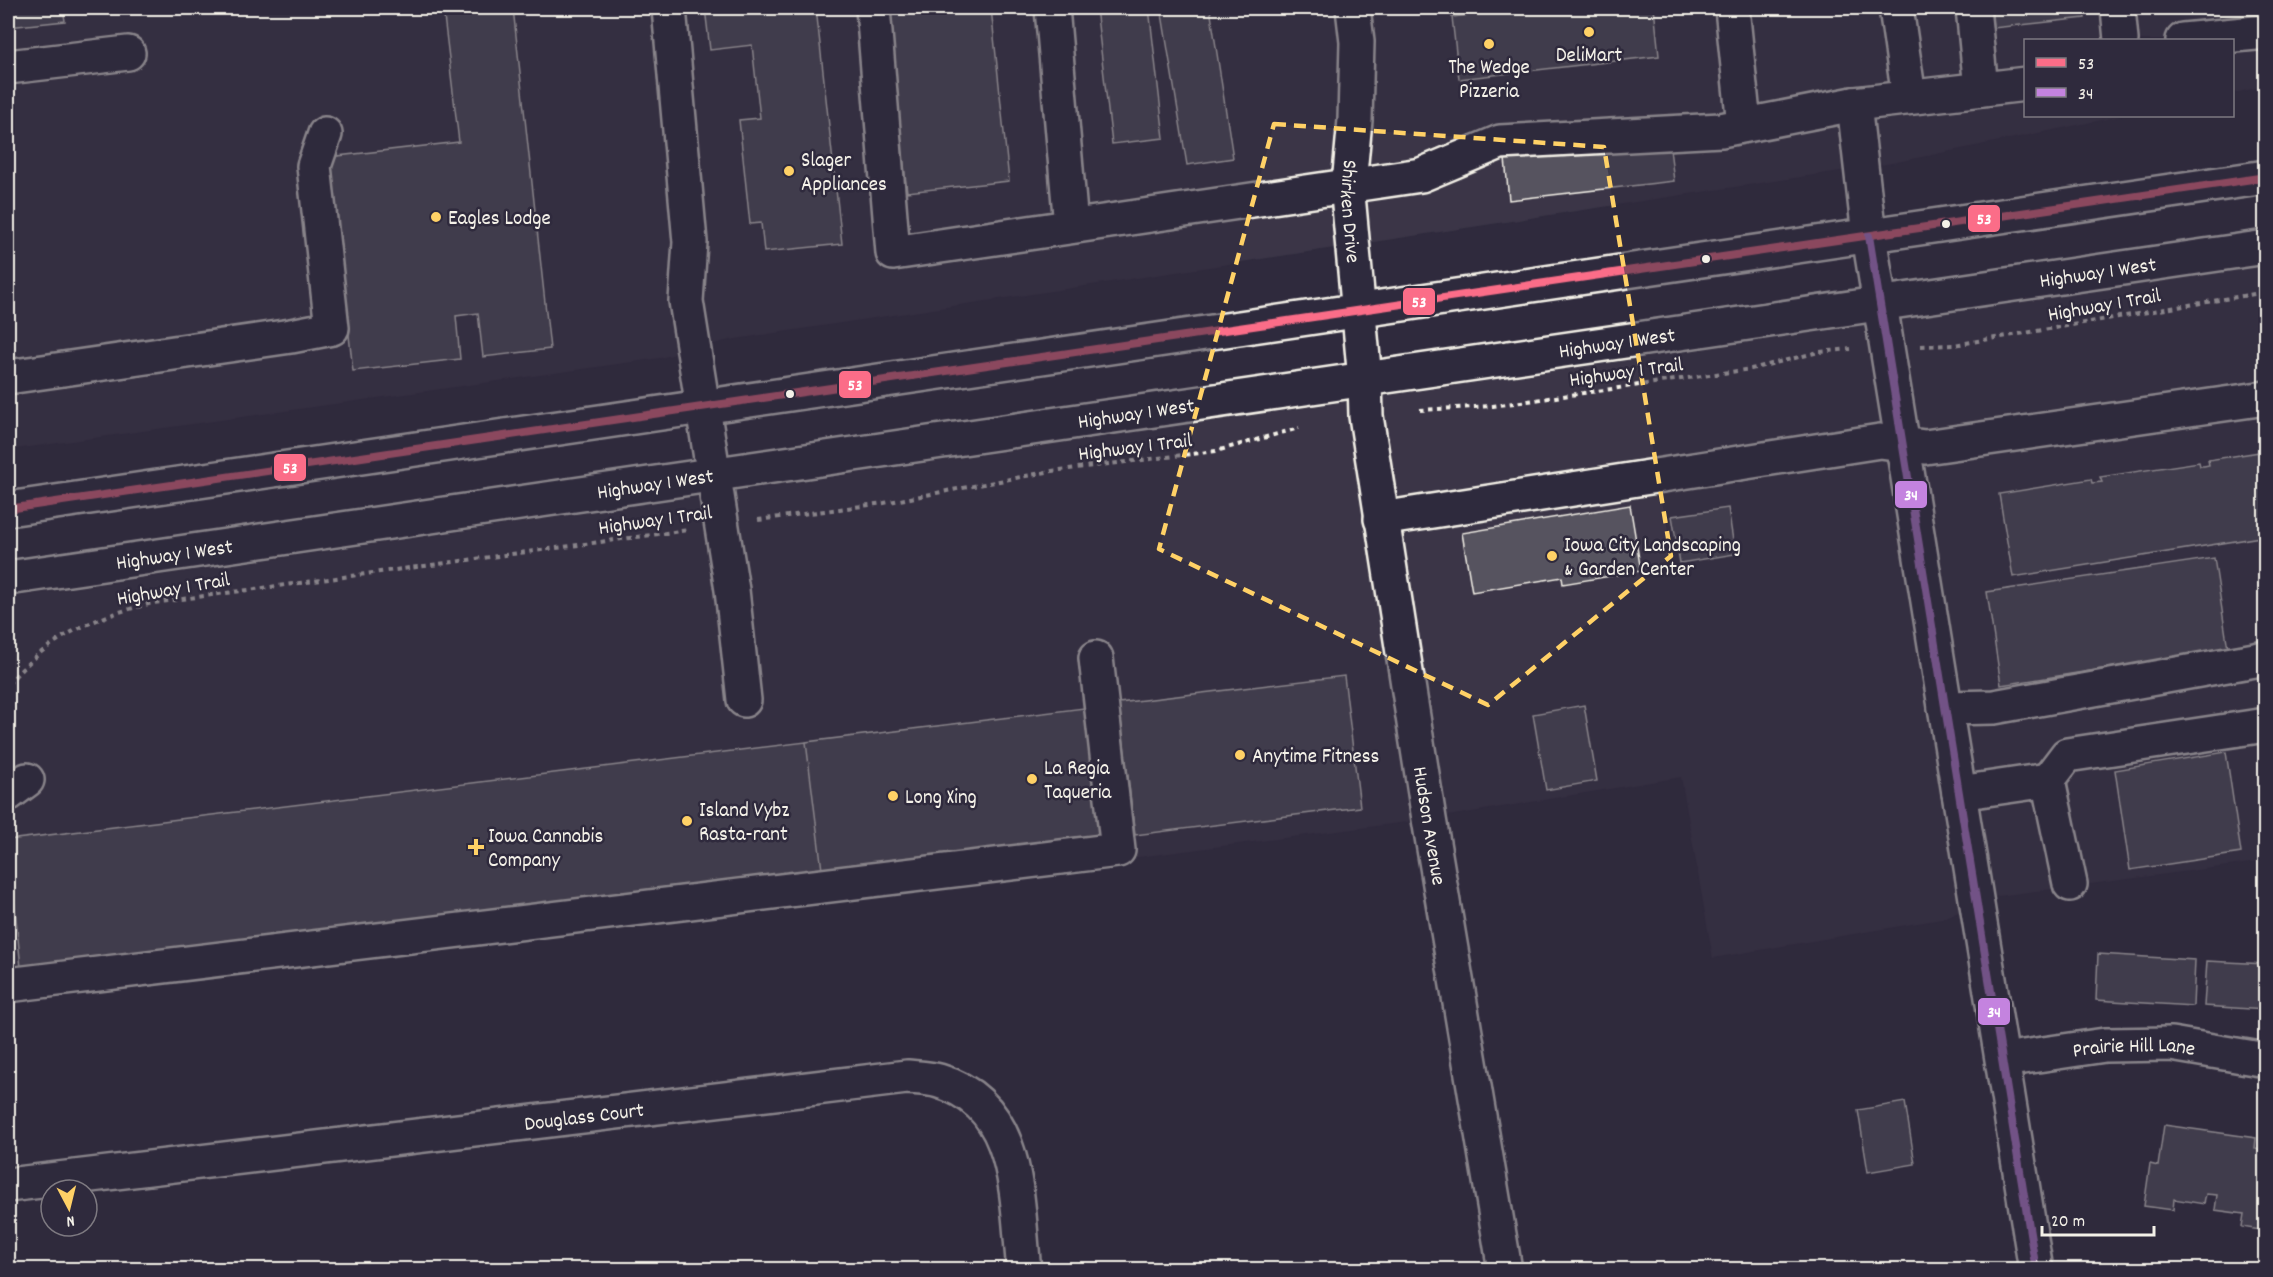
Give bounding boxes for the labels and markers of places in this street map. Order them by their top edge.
marker: DeliMart [1582,25,1596,39]
marker: The Wedge Pizzeria [1482,37,1496,51]
place label: DeliMart [1556,42,1623,72]
place label: The Wedge Pizzeria [1448,54,1530,108]
place label: Slager Appliances [801,147,887,201]
marker: Slager Appliances [782,164,796,178]
place label: Eagles Lodge [448,205,551,235]
marker: Eagles Lodge [429,210,443,224]
unlabelled marker [1940,218,1952,230]
unlabelled marker [1700,253,1712,265]
unlabelled marker [784,388,796,400]
place label: Iowa City Landscaping & Garden Center [1564,532,1741,586]
marker: Iowa City Landscaping & Garden Center [1545,549,1559,563]
place label: Anytime Fitness [1252,743,1379,773]
marker: Anytime Fitness [1233,748,1247,762]
place label: La Regia Taqueria [1044,755,1113,809]
marker: La Regia Taqueria [1025,772,1039,786]
place label: Long Xing [905,784,977,814]
marker: Long Xing [886,789,900,803]
place label: Island Vybz Rasta-rant [699,797,789,851]
marker: Island Vybz Rasta-rant [680,814,694,828]
place label: Iowa Cannabis Company [488,823,603,877]
marker: Iowa Cannabis Company [469,840,483,854]

